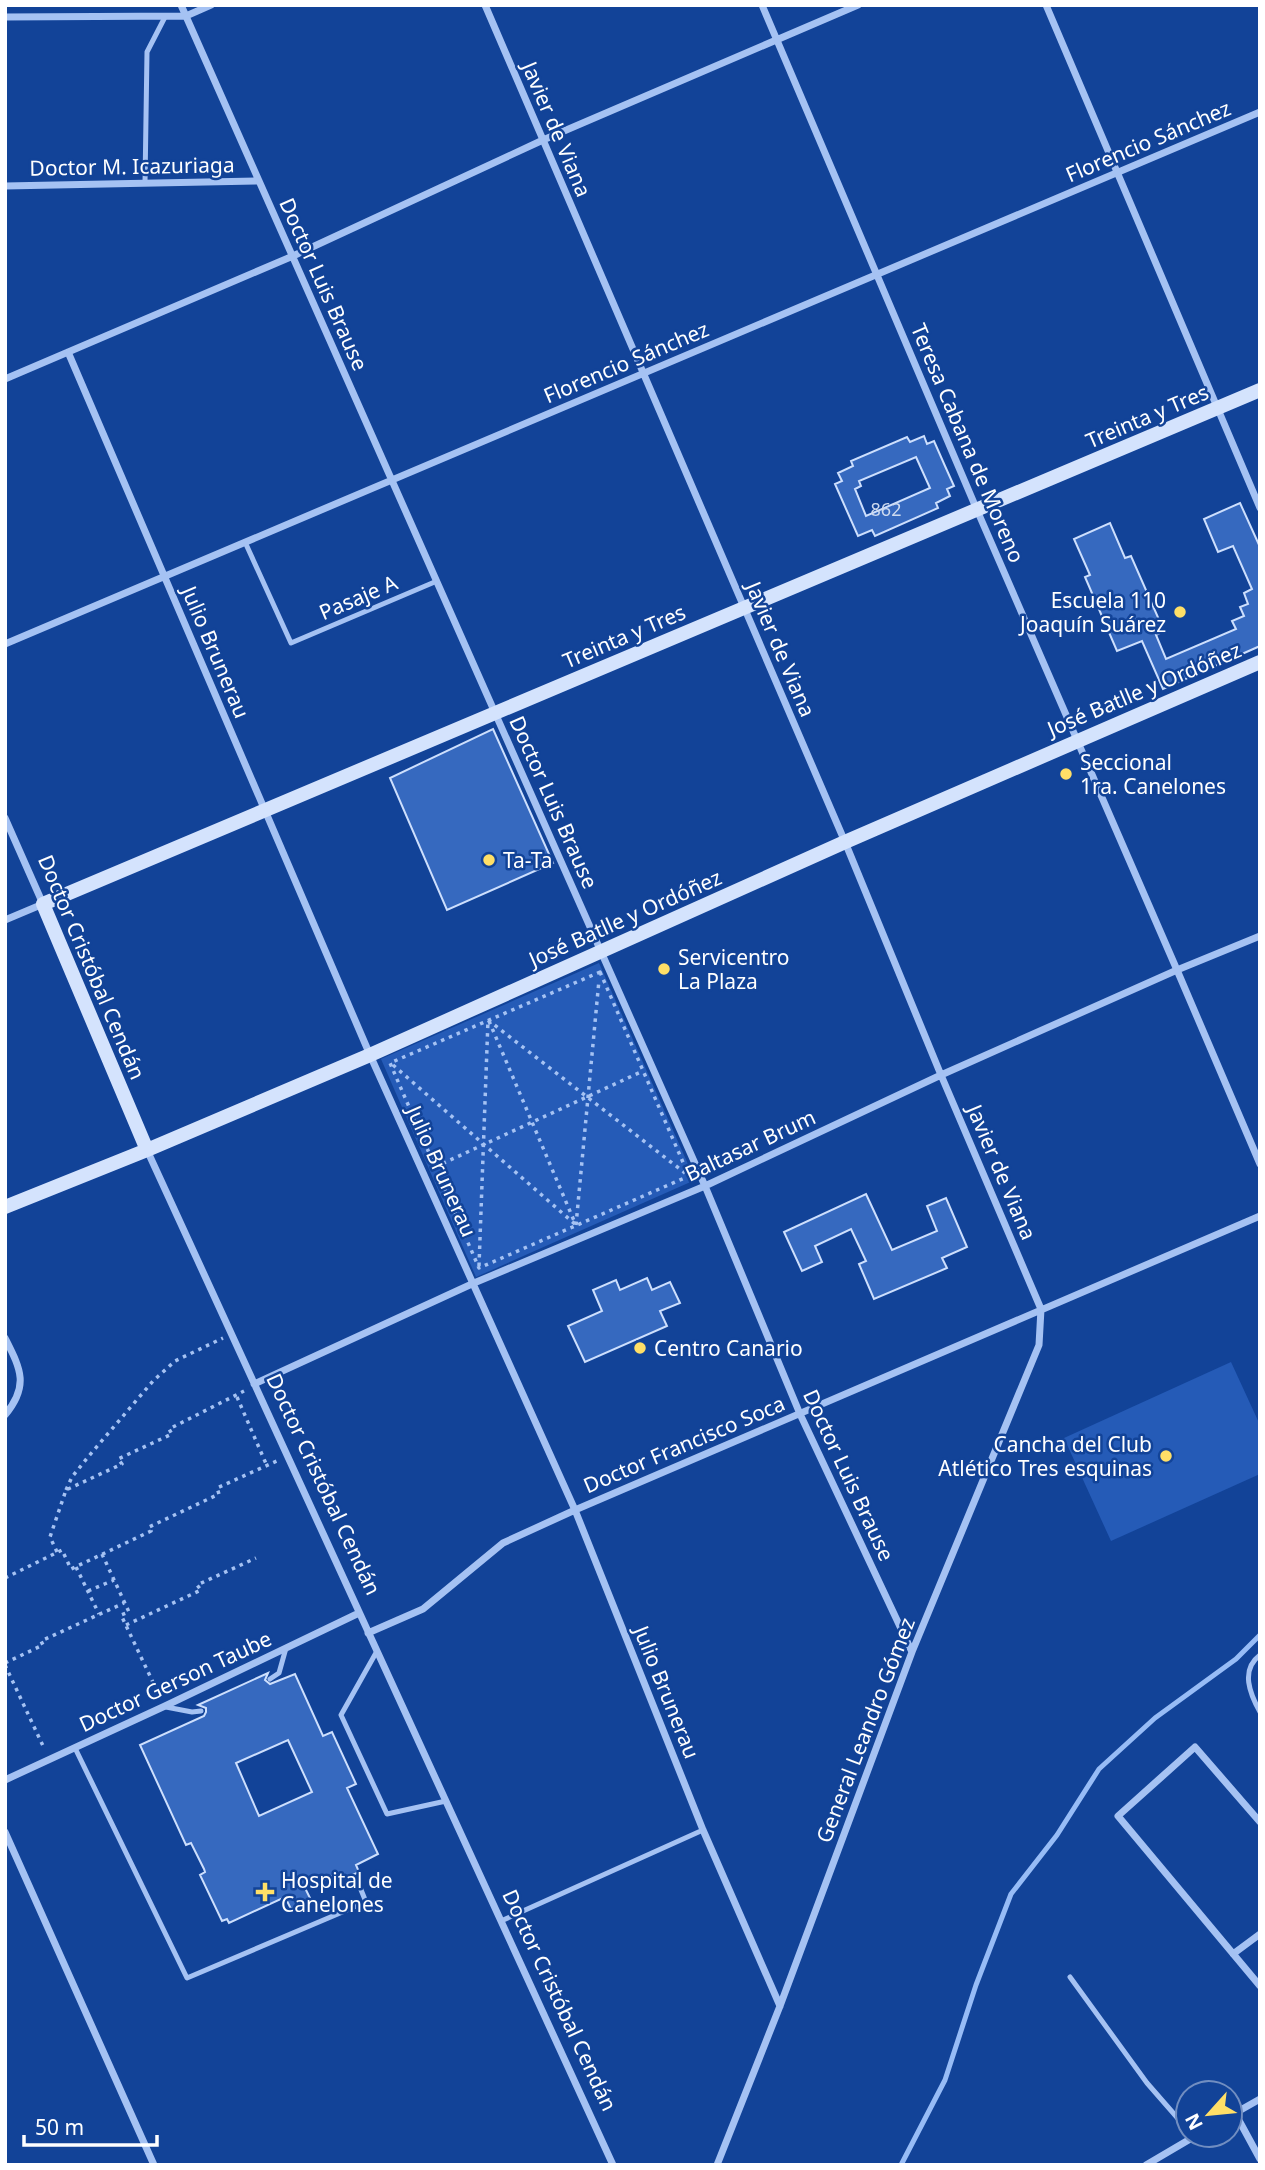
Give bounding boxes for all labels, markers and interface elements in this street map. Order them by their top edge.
street label: Javier de Viana [515,55,598,201]
street label: Florencio Sánchez [1061,94,1235,188]
street label: Doctor M. Icazuriaga [29,150,235,182]
street label: Doctor Luis Brause [273,193,375,375]
street label: Florencio Sánchez [539,315,713,409]
street label: Teresa Cabana de Moreno [905,319,1031,567]
street label: Treinta y Tres [1081,378,1213,454]
house number: 862 [871,497,901,521]
street label: Pasaje A [315,568,402,626]
street label: Javier de Viana [739,575,822,721]
street label: Julio Brunerau [175,580,256,722]
place label: Escuela 110 Joaquín Suárez [1018,586,1166,638]
street label: Treinta y Tres [558,598,690,674]
marker: Escuela 110 Joaquín Suárez [1172,604,1188,620]
street label: José Batlle y Ordóñez [1041,635,1245,743]
street label: Doctor Luis Brause [503,711,605,893]
place label: Seccional 1ra. Canelones [1080,748,1226,800]
marker: Seccional 1ra. Canelones [1058,766,1074,782]
place label: Ta-Ta [503,846,552,874]
street label: Doctor Cristóbal Cendán [32,850,152,1084]
marker: Ta-Ta [481,852,497,868]
street label: José Batlle y Ordóñez [523,863,726,974]
place label: Servicentro La Plaza [678,943,790,995]
marker: Servicentro La Plaza [656,961,672,977]
street label: Javier de Viana [960,1098,1043,1244]
street label: Julio Brunerau [400,1099,483,1241]
street label: Baltasar Brum [680,1102,820,1188]
place label: Centro Canario [654,1334,803,1362]
marker: Centro Canario [632,1340,648,1356]
street label: Doctor Cristóbal Cendán [260,1369,388,1599]
street label: Doctor Luis Brause [797,1385,901,1565]
street label: Doctor Francisco Soca [579,1389,789,1499]
place label: Cancha del Club Atlético Tres esquinas [938,1430,1152,1482]
marker: Cancha del Club Atlético Tres esquinas [1158,1448,1174,1464]
street label: General Leandro Gómez [809,1613,921,1847]
street label: Julio Brunerau [627,1620,706,1763]
street label: Doctor Gerson Taube [74,1624,276,1738]
place label: Hospital de Canelones [281,1866,393,1918]
marker: Hospital de Canelones [255,1882,275,1902]
street label: Doctor Cristóbal Cendán [496,1885,624,2115]
north arrow [1174,2079,1244,2149]
scale bar [24,2104,158,2148]
text: N [1179,2109,1209,2135]
text: 50 m [35,2113,84,2141]

